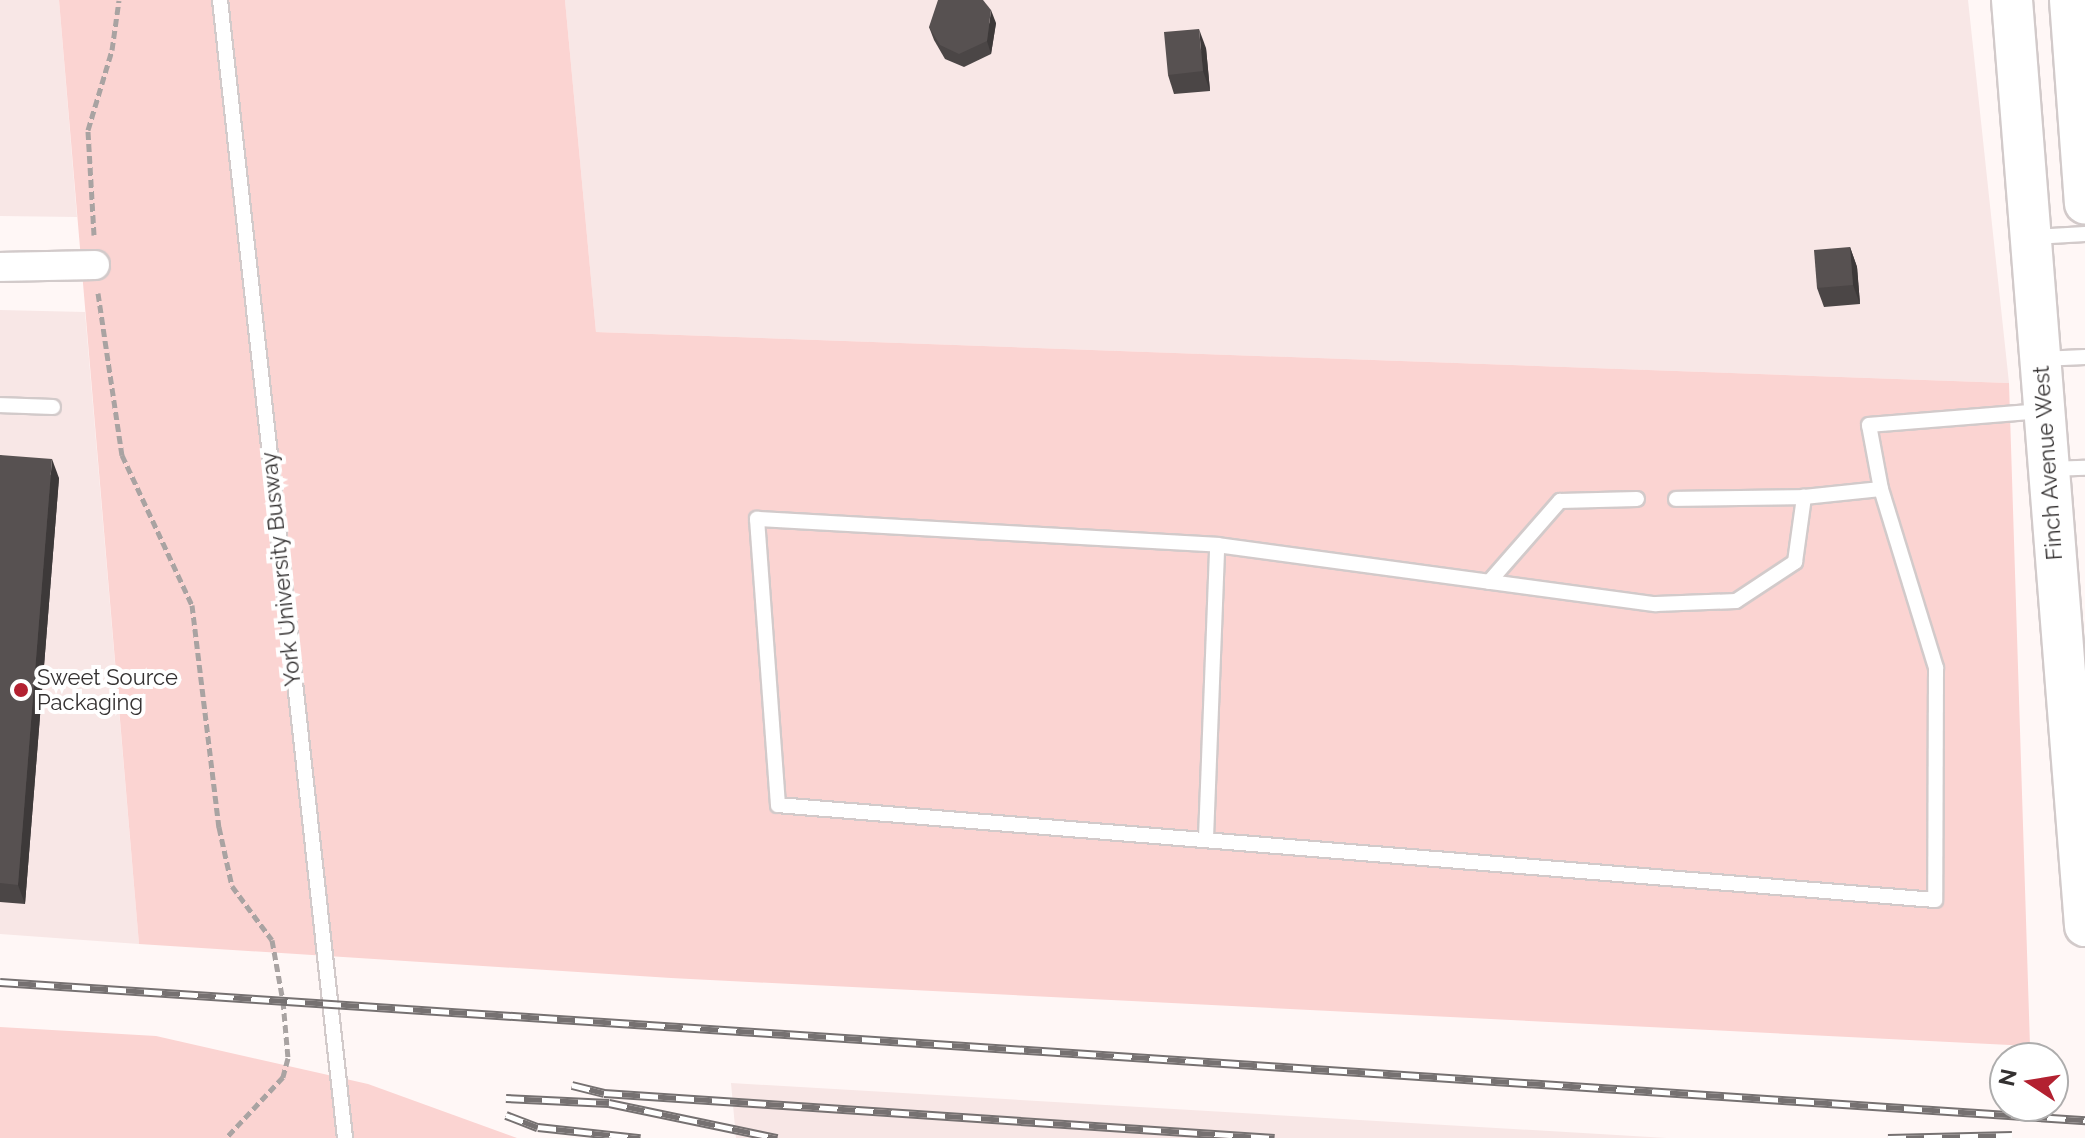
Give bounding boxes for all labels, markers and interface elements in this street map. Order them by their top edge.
street label: Finch Avenue West [2028,364,2068,562]
street label: York University Busway [256,450,306,688]
place label: Sweet Source Packaging [37,664,178,716]
marker: Sweet Source Packaging [12,681,30,699]
north arrow [1989,1042,2069,1122]
text: N [1993,1067,2022,1088]

